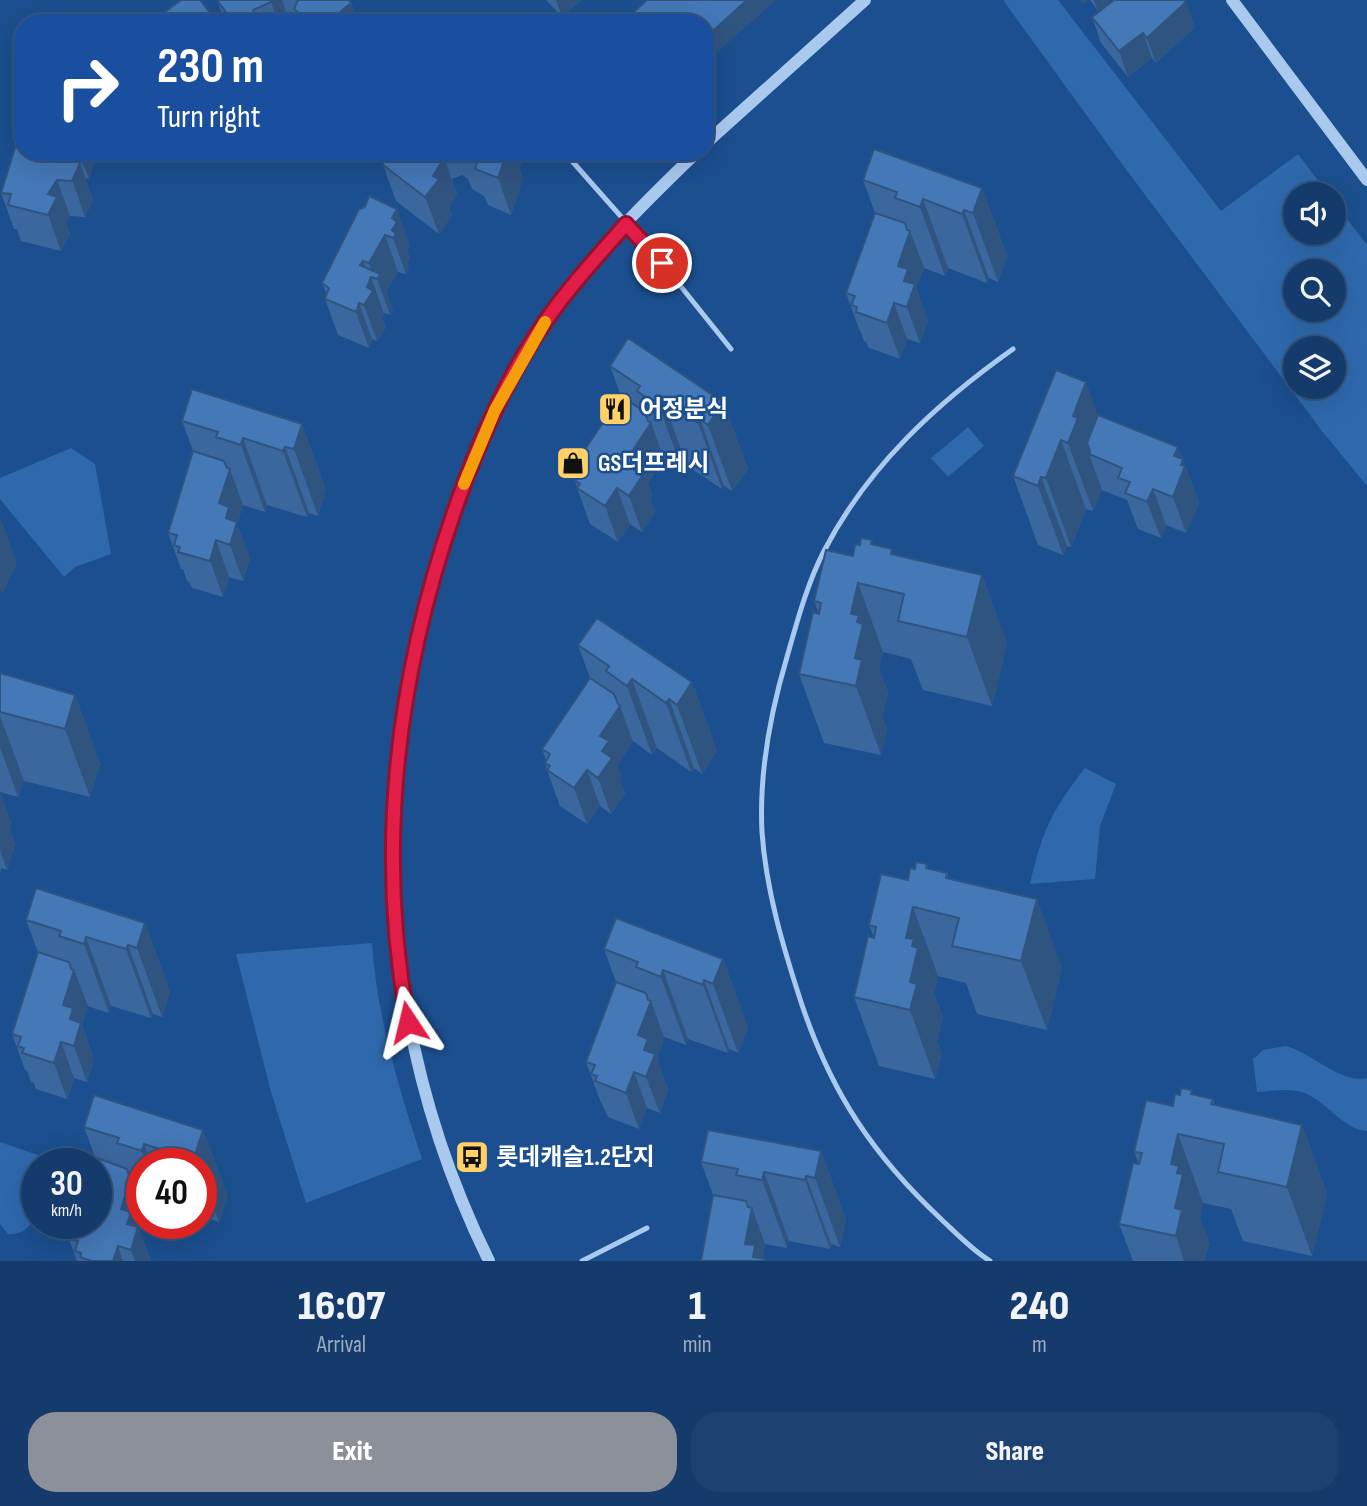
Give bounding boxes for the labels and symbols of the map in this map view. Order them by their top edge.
pin [632,233,692,293]
restaurant icon: 어정분식 [596,390,634,428]
place label: 어정분식 [640,395,728,424]
shop icon: GS더프레시 [554,444,592,482]
place label: GS더프레시 [598,449,710,478]
position arrow [371,985,445,1059]
bus stop icon: 롯데캐슬1.2단지 [453,1138,491,1176]
place label: 롯데캐슬1.2단지 [496,1143,655,1172]
speed limit sign: 40 [126,1148,217,1239]

